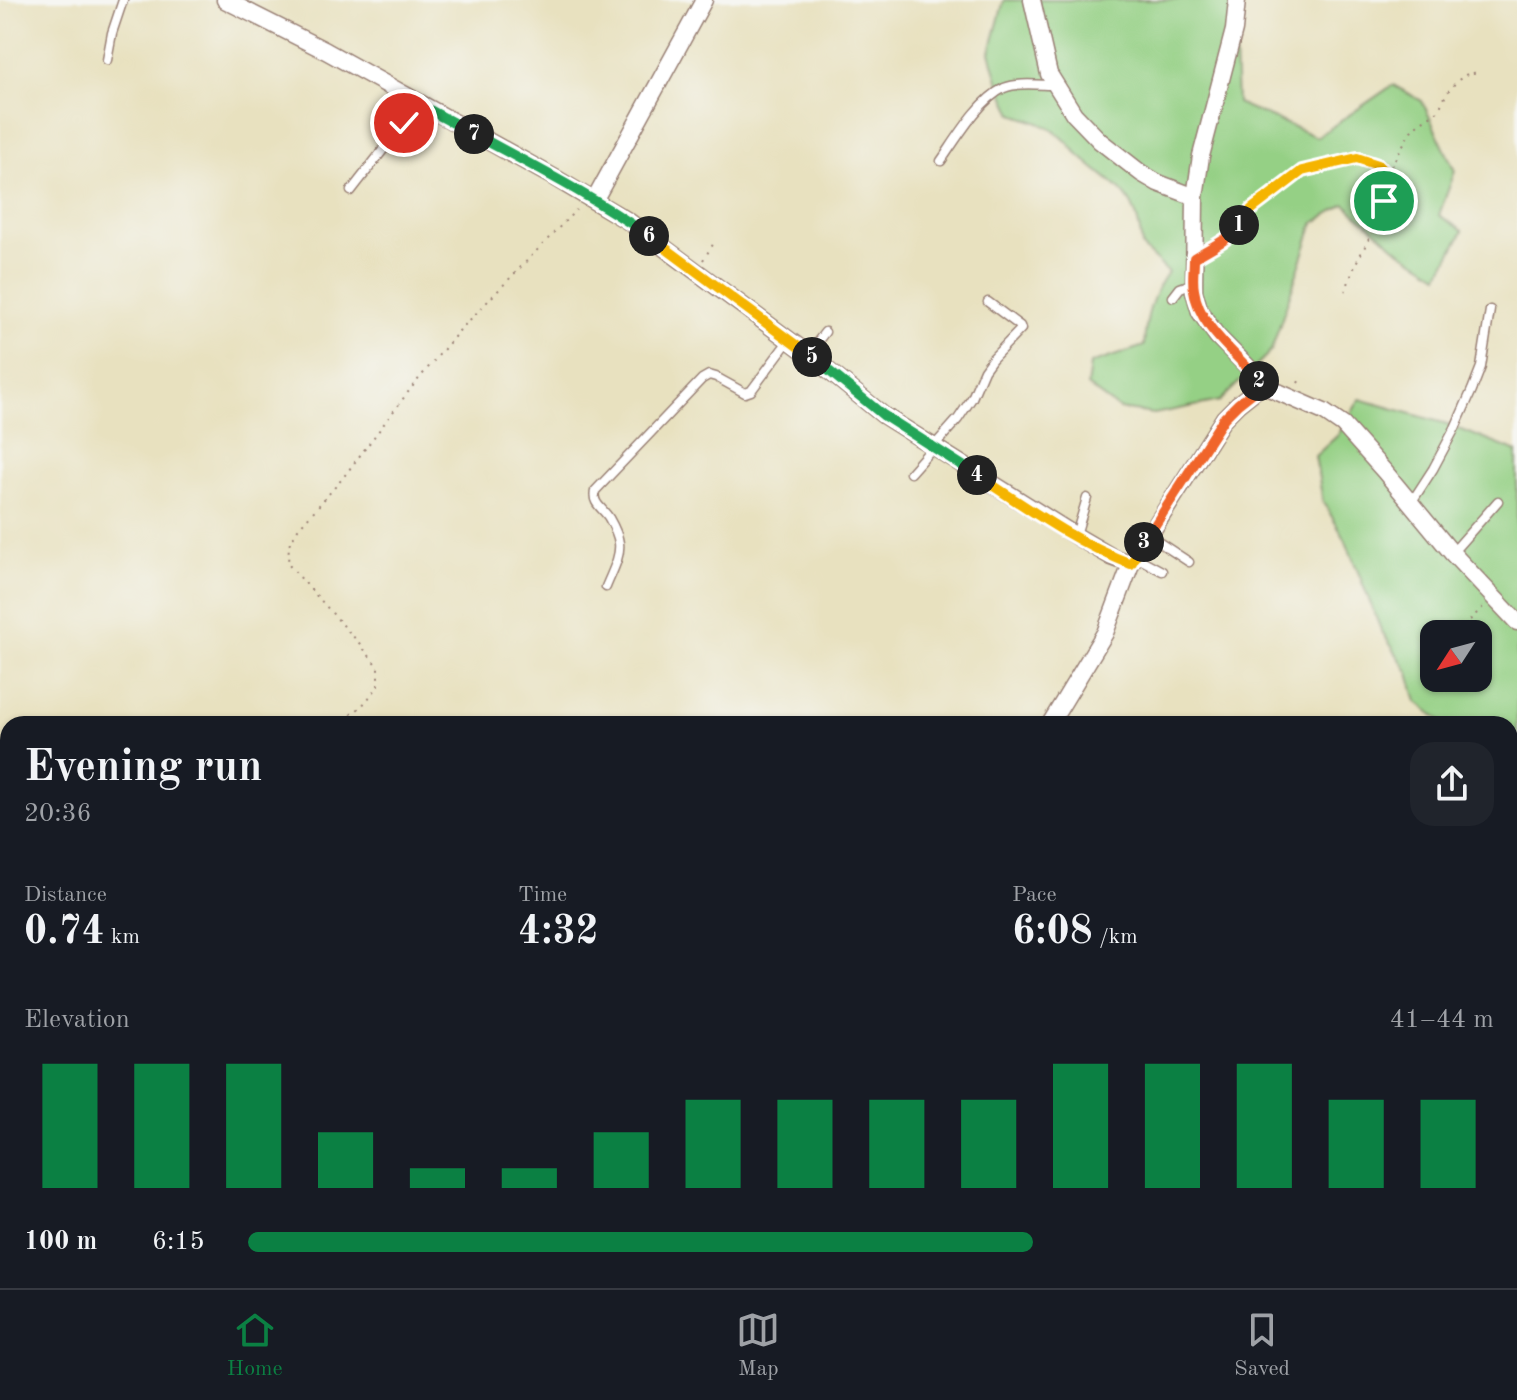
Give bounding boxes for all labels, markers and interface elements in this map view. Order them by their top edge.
pin [370,89,438,157]
icon: check [382,101,426,145]
pin: 7 [454,114,494,154]
text: 7 [468,123,480,145]
pin [1350,167,1418,235]
icon: arrive [1362,179,1406,223]
pin: 1 [1219,205,1259,245]
text: 1 [1233,214,1245,236]
pin: 6 [629,216,669,256]
text: 6 [643,225,655,247]
pin: 5 [792,337,832,377]
text: 5 [806,346,818,368]
pin: 2 [1239,361,1279,401]
text: 2 [1253,370,1265,392]
pin: 4 [957,455,997,495]
text: 4 [971,464,983,486]
pin: 3 [1124,522,1164,562]
text: 3 [1138,531,1150,553]
north arrow [1420,620,1492,692]
map controls [1420,620,1492,692]
button: share [1410,742,1494,826]
text: Evening run [24,746,262,790]
text: 20:36 [24,801,92,827]
text: Distance [24,884,107,906]
text: Time [518,884,567,906]
text: Pace [1012,884,1057,906]
text: 0.74 [24,913,105,953]
text: 4:32 [518,913,599,953]
text: 6:08 [1012,913,1093,953]
text: km [105,926,140,948]
text: /km [1093,926,1138,948]
text: Elevation [24,1007,130,1033]
text: 41–44 m [1390,1007,1494,1033]
text: 100 m [24,1229,97,1255]
text: 6:15 [152,1229,205,1255]
tab: Home [227,1308,283,1383]
tab: Map [736,1308,780,1383]
tab: Saved [1234,1308,1290,1383]

